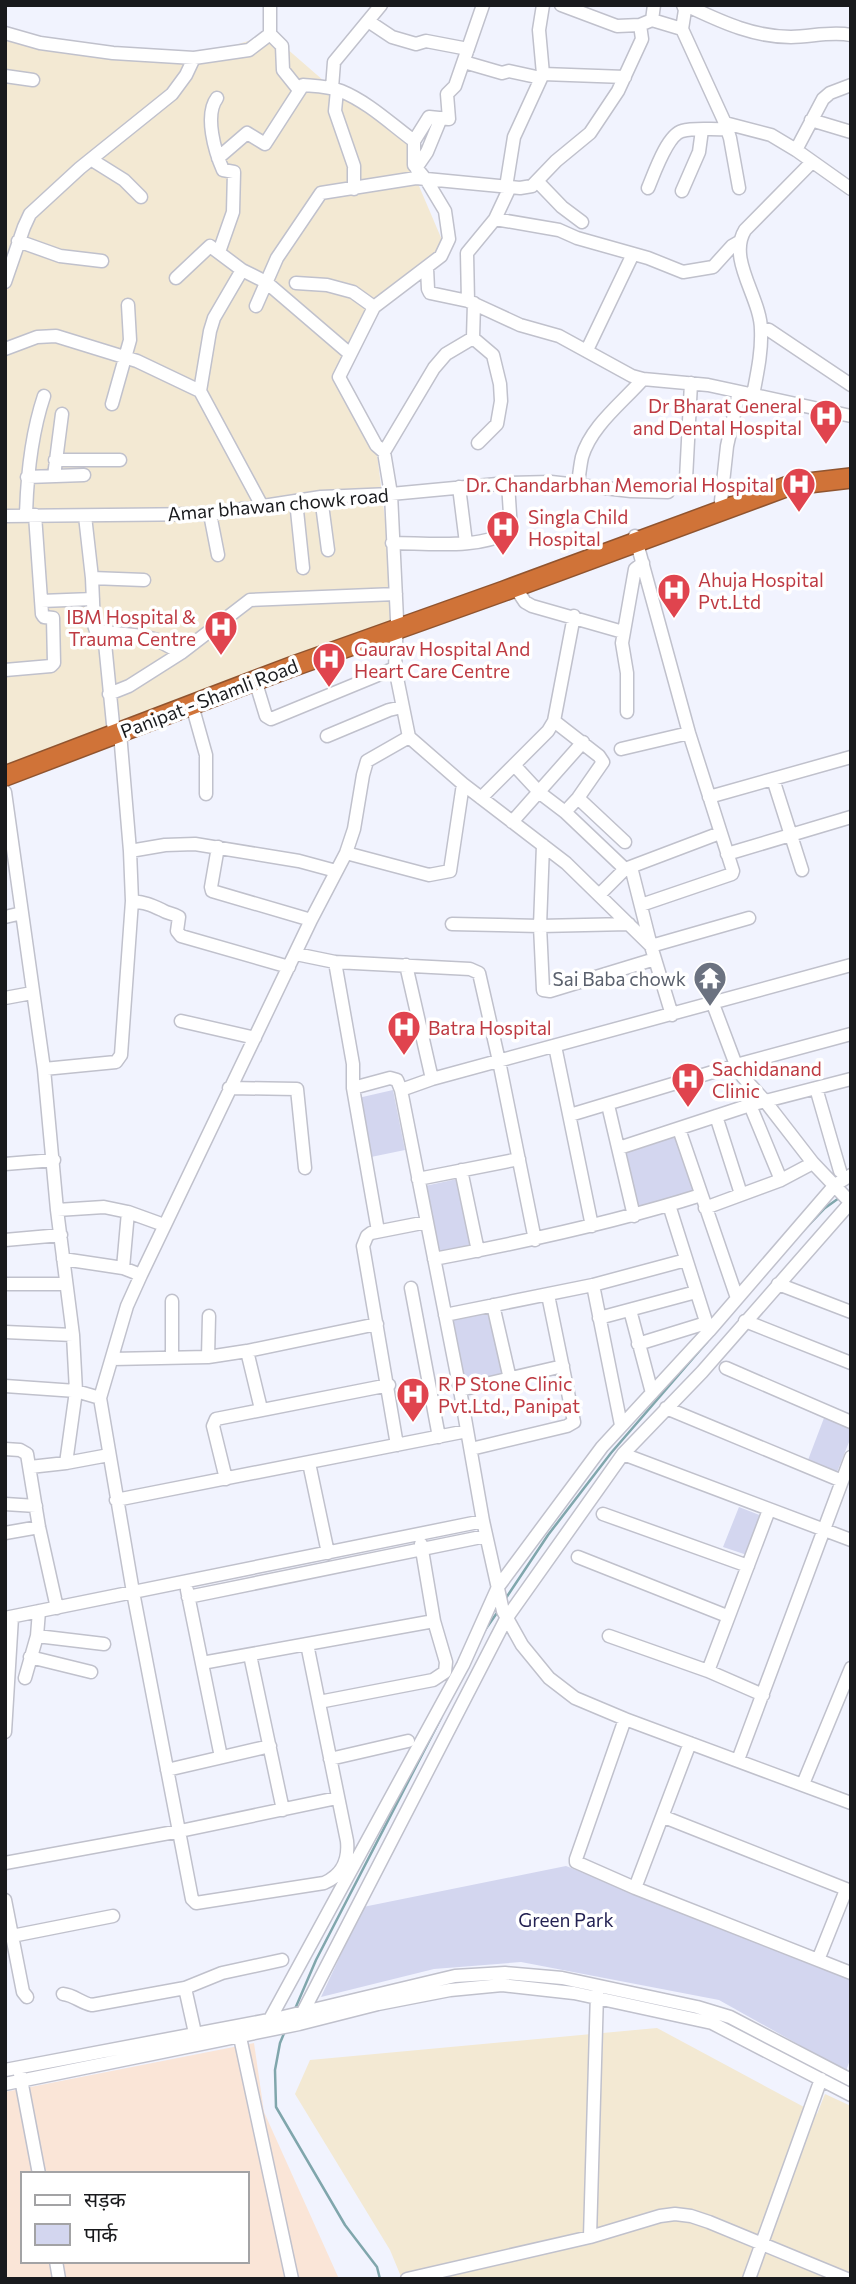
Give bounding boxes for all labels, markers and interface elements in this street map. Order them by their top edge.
place label: Dr Bharat General and Dental Hospital [633,394,802,439]
hospital icon: Dr Bharat General and Dental Hospital [807,397,845,446]
hospital icon: Dr. Chandarbhan Memorial Hospital [780,465,818,514]
place label: Dr. Chandarbhan Memorial Hospital [466,473,774,496]
street label: Amar bhawan chowk road [166,483,390,525]
place label: Singla Child Hospital [528,505,628,550]
hospital icon: Singla Child Hospital [484,508,522,557]
place label: Ahuja Hospital Pvt.Ltd [698,568,824,613]
hospital icon: Ahuja Hospital Pvt.Ltd [655,571,693,620]
place label: IBM Hospital & Trauma Centre [66,605,196,650]
hospital icon: IBM Hospital & Trauma Centre [202,608,240,657]
place label: Gaurav Hospital And Heart Care Centre [354,637,530,682]
hospital icon: Gaurav Hospital And Heart Care Centre [310,640,348,689]
street label: Panipat - Shamli Road [117,654,301,742]
temple icon: Sai Baba chowk [691,959,729,1008]
place label: Sai Baba chowk [553,967,686,990]
hospital icon: Batra Hospital [385,1008,423,1057]
place label: Batra Hospital [428,1016,552,1039]
place label: Sachidanand Clinic [712,1057,822,1102]
hospital icon: Sachidanand Clinic [669,1060,707,1109]
place label: R P Stone Clinic Pvt.Ltd., Panipat [438,1372,580,1417]
hospital icon: R P Stone Clinic Pvt.Ltd., Panipat [394,1375,432,1424]
park label: Green Park [518,1908,614,1931]
legend [21,2172,248,2263]
text: सड़क [84,2186,126,2211]
text: पार्क [84,2221,118,2246]

